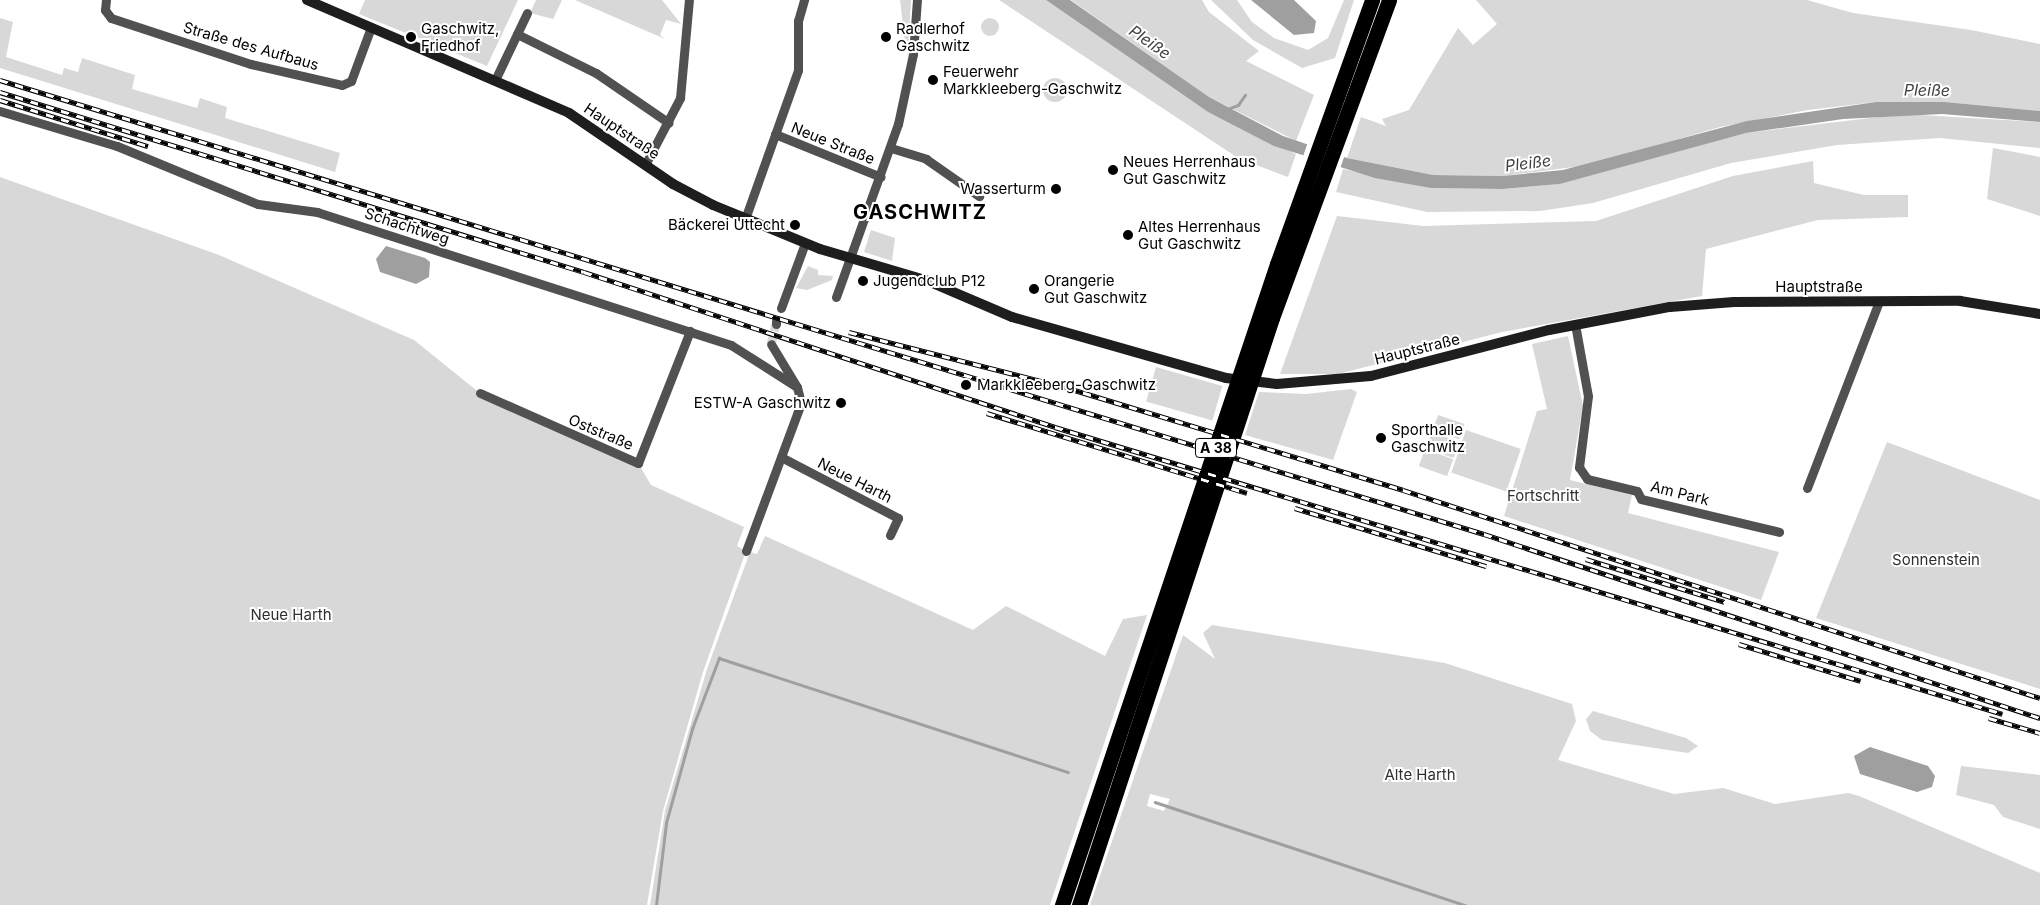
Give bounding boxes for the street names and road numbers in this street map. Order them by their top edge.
street label: Straße des Aufbaus [181,18,321,74]
street label: Hauptstraße [581,99,663,163]
street label: Neue Straße [789,118,877,168]
street label: Schachtweg [362,204,452,248]
street label: Hauptstraße [1775,278,1863,296]
street label: Hauptstraße [1372,330,1462,368]
street label: Oststraße [566,410,636,454]
road number: A 38 [1195,436,1237,459]
street label: Neue Harth [815,454,895,506]
street label: Am Park [1649,477,1711,509]

